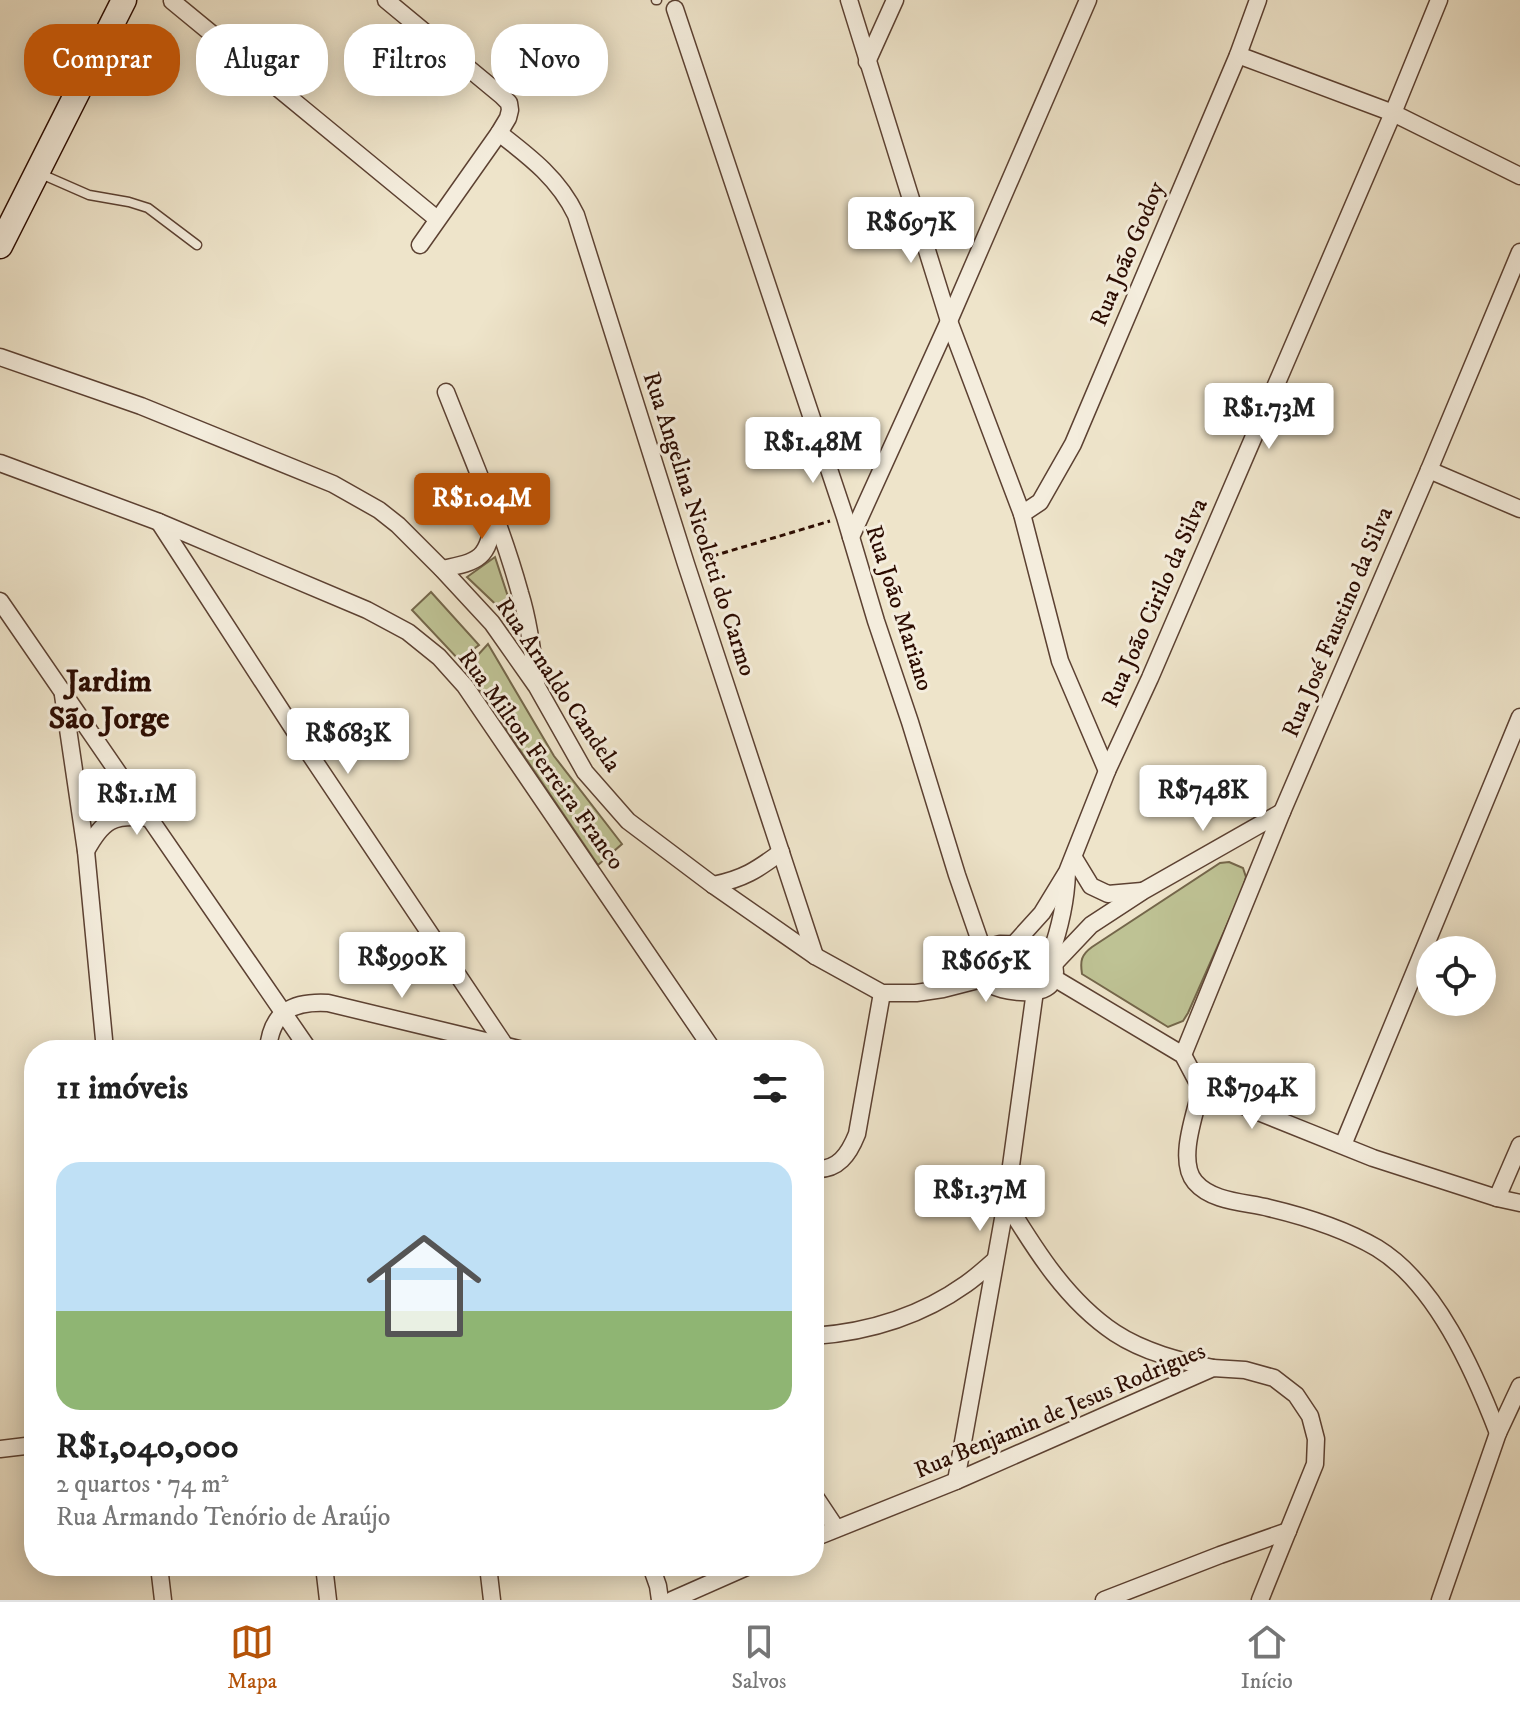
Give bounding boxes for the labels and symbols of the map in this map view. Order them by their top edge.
street label: Rua João Godoy [1084,177,1172,331]
pin: R$697K [846,197,976,265]
street label: Rua Angelina Nicoletti do Carmo [636,368,762,680]
pin: R$1.73M [1195,383,1343,451]
pin: R$1.48M [739,417,887,485]
pin: R$1.04M [408,473,556,541]
street label: Rua João Cirilo da Silva [1095,493,1215,712]
street label: Rua José Faustino da Silva [1276,501,1400,742]
street label: Rua João Mariano [858,521,940,695]
street label: Rua Arnaldo Candela [489,592,628,779]
street label: Rua Milton Ferreira Franco [451,644,631,876]
district label: Jardim São Jorge [48,662,170,739]
pin: R$683K [283,708,413,776]
pin: R$748K [1138,765,1268,833]
pin: R$1.1M [72,769,202,837]
pin: R$990K [337,932,467,1000]
pin: R$665K [921,936,1051,1004]
pin: R$794K [1187,1063,1317,1131]
pin: R$1.37M [906,1165,1054,1233]
street label: Rua Benjamin de Jesus Rodrigues [910,1336,1210,1486]

